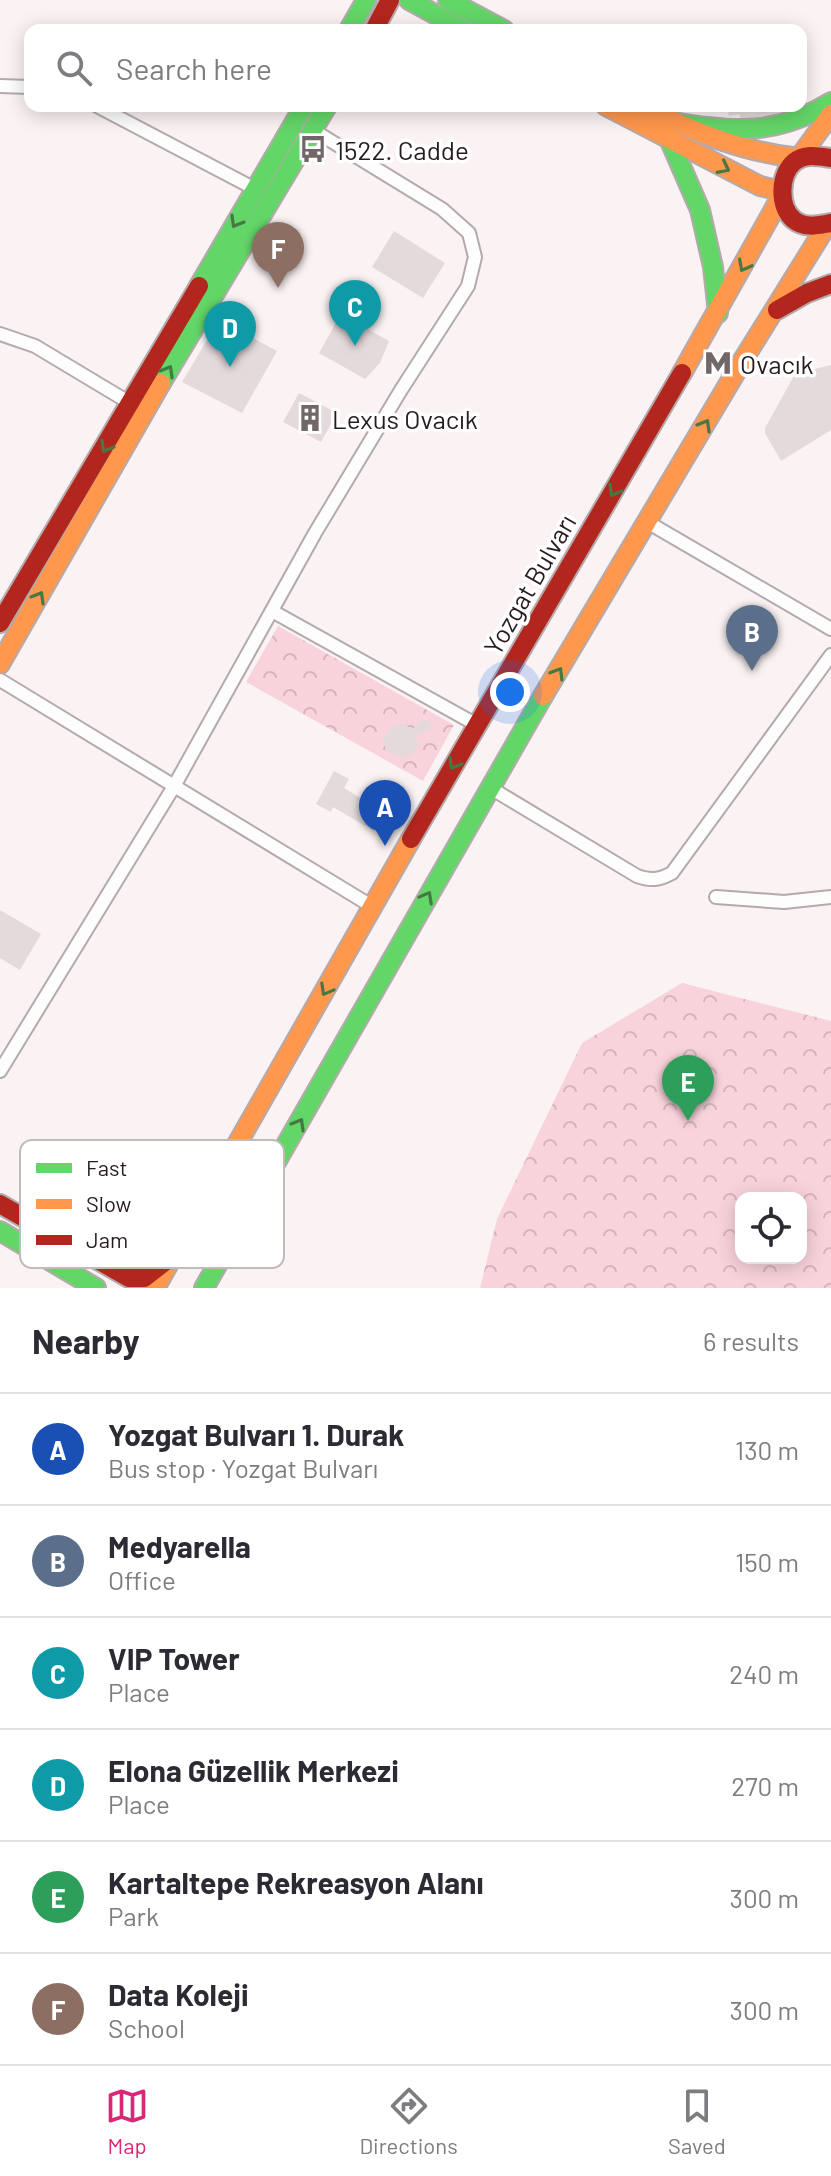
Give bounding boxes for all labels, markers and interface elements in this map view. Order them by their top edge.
search box [24,24,807,112]
icon: search [52,46,96,90]
text: Search here [116,50,272,86]
bus stop icon: 1522. Cadde [298,134,328,164]
place label: 1522. Cadde [335,134,469,165]
one-way arrow [716,159,731,174]
one-way arrow [230,213,246,228]
pin: F [252,222,304,288]
one-way arrow [738,258,753,272]
pin: C [329,280,381,346]
pin: D [204,301,256,367]
metro station icon: Ovacık [703,348,733,378]
place label: Ovacık [740,348,814,379]
one-way arrow [158,365,174,380]
building icon: Lexus Ovacık [295,403,325,433]
place label: Lexus Ovacık [332,403,478,434]
one-way arrow [695,419,711,434]
one-way arrow [100,438,116,452]
one-way arrow [608,482,624,497]
street label: Yozgat Bulvarı [476,508,582,660]
one-way arrow [29,591,45,605]
pin: B [726,605,778,671]
one-way arrow [548,667,564,682]
your location [490,672,530,712]
one-way arrow [448,755,464,770]
pin: A [359,780,411,846]
one-way arrow [418,891,433,906]
one-way arrow [320,982,336,996]
pin: E [662,1055,714,1121]
one-way arrow [289,1118,305,1133]
legend [20,1140,284,1268]
text: Fast [86,1154,128,1180]
text: Slow [86,1190,131,1216]
map controls [735,1192,807,1264]
button: locate [735,1192,807,1264]
text: Jam [86,1226,128,1252]
text: Nearby [32,1320,140,1361]
text: 6 results [703,1325,799,1356]
text: Yozgat Bulvarı 1. Durak [108,1416,404,1452]
text: A [49,1434,67,1465]
text: 130 m [735,1434,799,1465]
text: Bus stop · Yozgat Bulvarı [108,1452,378,1483]
text: Medyarella [108,1528,251,1564]
text: B [50,1546,66,1577]
text: 150 m [735,1546,799,1577]
text: Office [108,1564,176,1595]
text: VIP Tower [108,1640,240,1676]
text: C [50,1658,66,1689]
text: 240 m [729,1658,799,1689]
text: Place [108,1676,170,1707]
text: Elona Güzellik Merkezi [108,1752,399,1788]
text: D [50,1770,66,1801]
text: 270 m [731,1770,799,1801]
text: Place [108,1788,170,1819]
text: Kartaltepe Rekreasyon Alanı [108,1864,484,1900]
text: E [50,1882,66,1913]
text: 300 m [730,1882,799,1913]
text: Park [108,1900,159,1931]
text: Data Koleji [108,1976,249,2012]
text: F [51,1994,65,2025]
text: 300 m [730,1994,799,2025]
text: School [108,2012,185,2043]
tab: Map [105,2084,149,2158]
tab: Directions [359,2084,458,2158]
tab: Saved [668,2084,726,2158]

